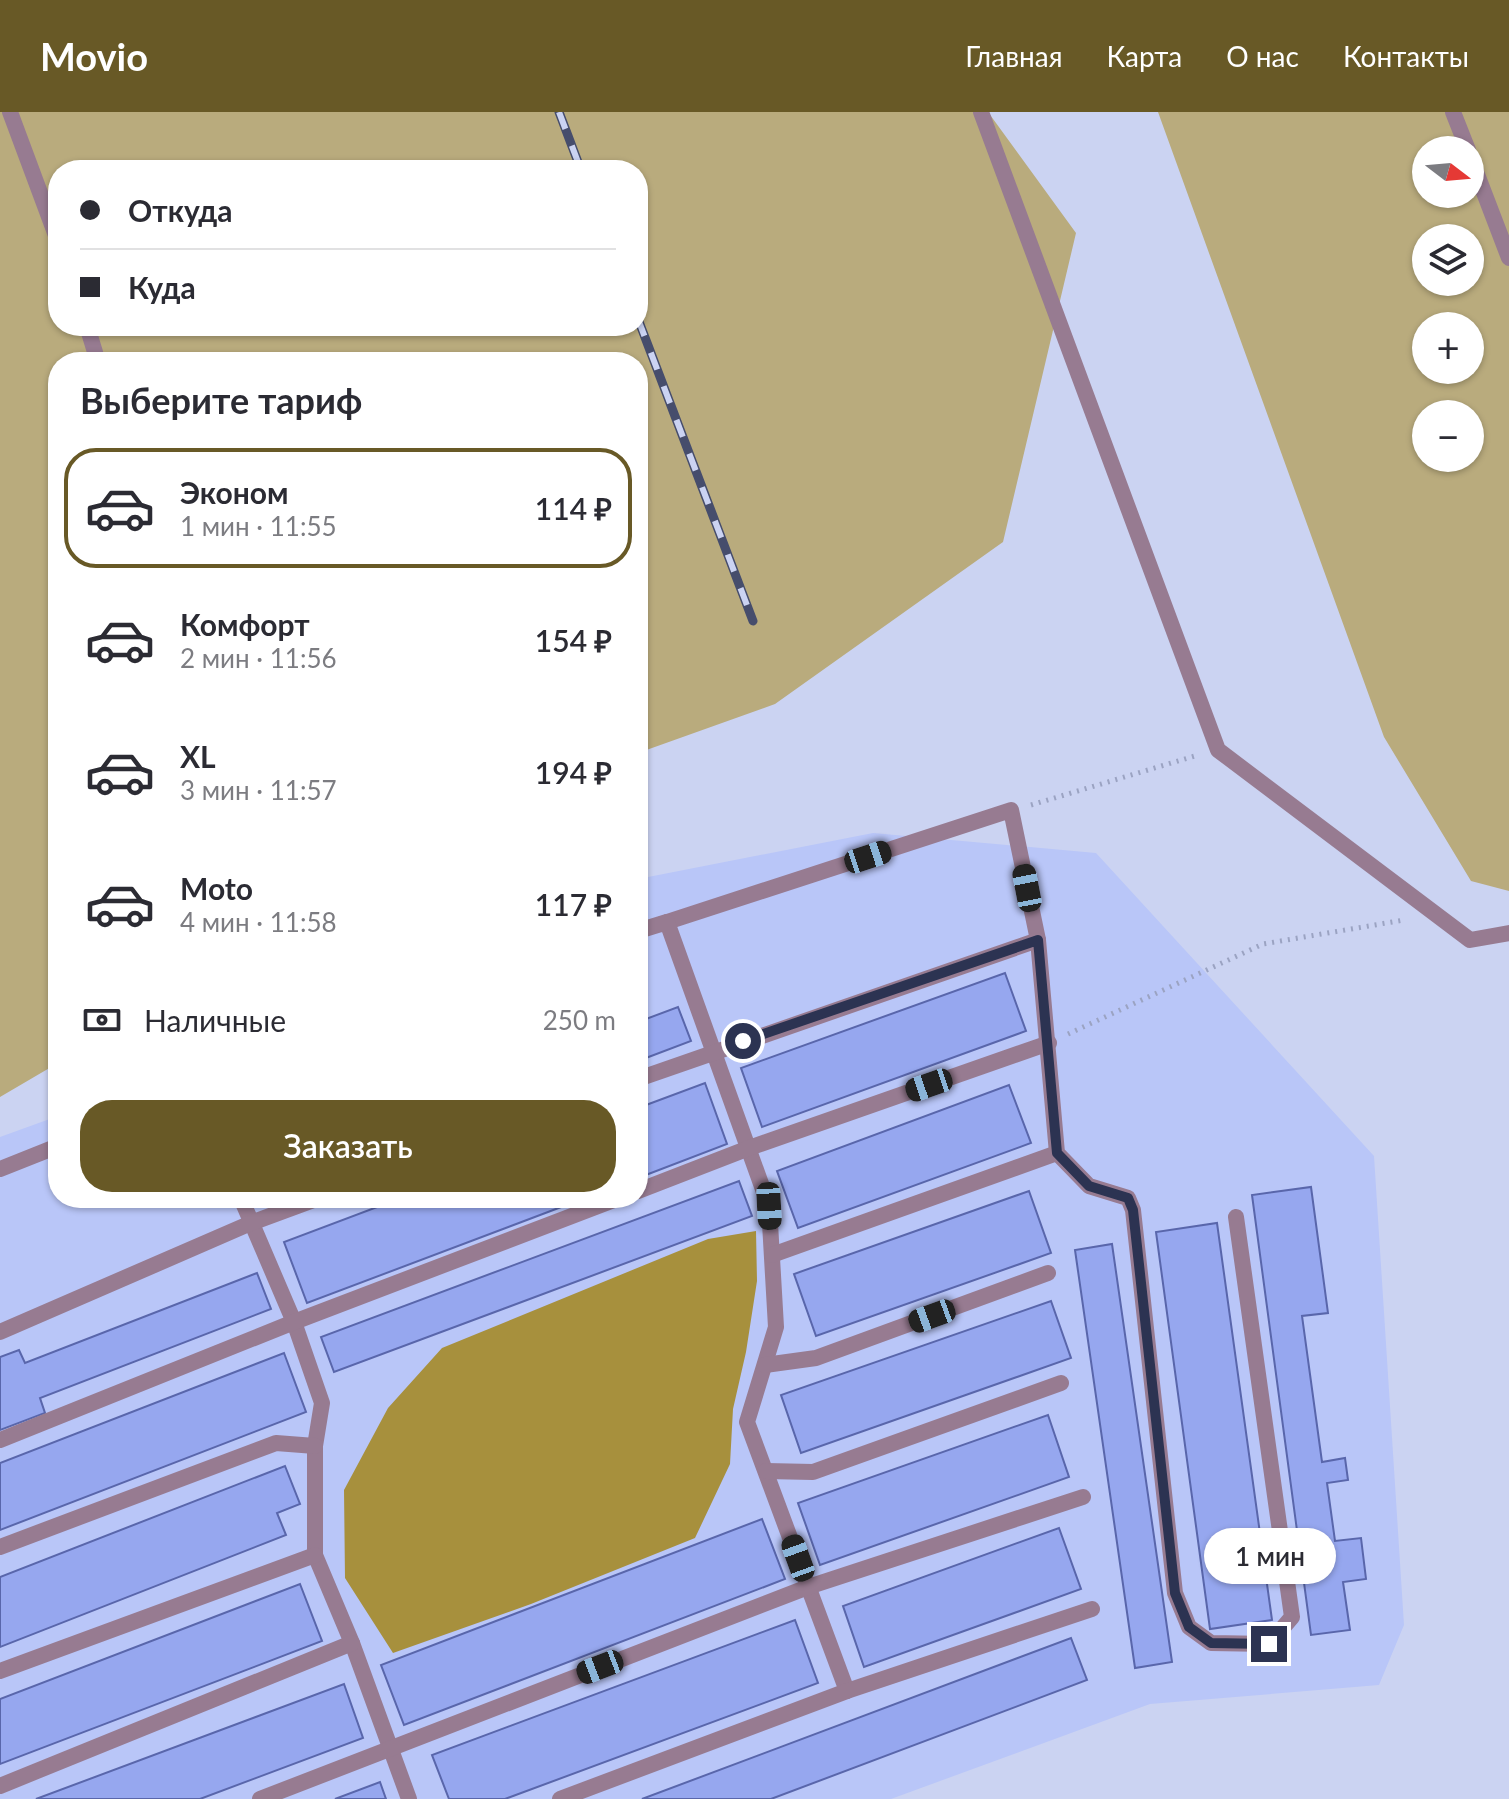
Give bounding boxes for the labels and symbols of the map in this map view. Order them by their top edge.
north arrow [1412,136,1484,208]
car [841,838,895,876]
car [1011,862,1043,914]
route start [725,1023,761,1059]
car [902,1066,956,1104]
car [756,1181,782,1231]
car [905,1297,959,1335]
callout: 1 мин [1203,1528,1335,1584]
car [779,1531,817,1585]
route end [1251,1626,1287,1662]
car [573,1647,627,1687]

